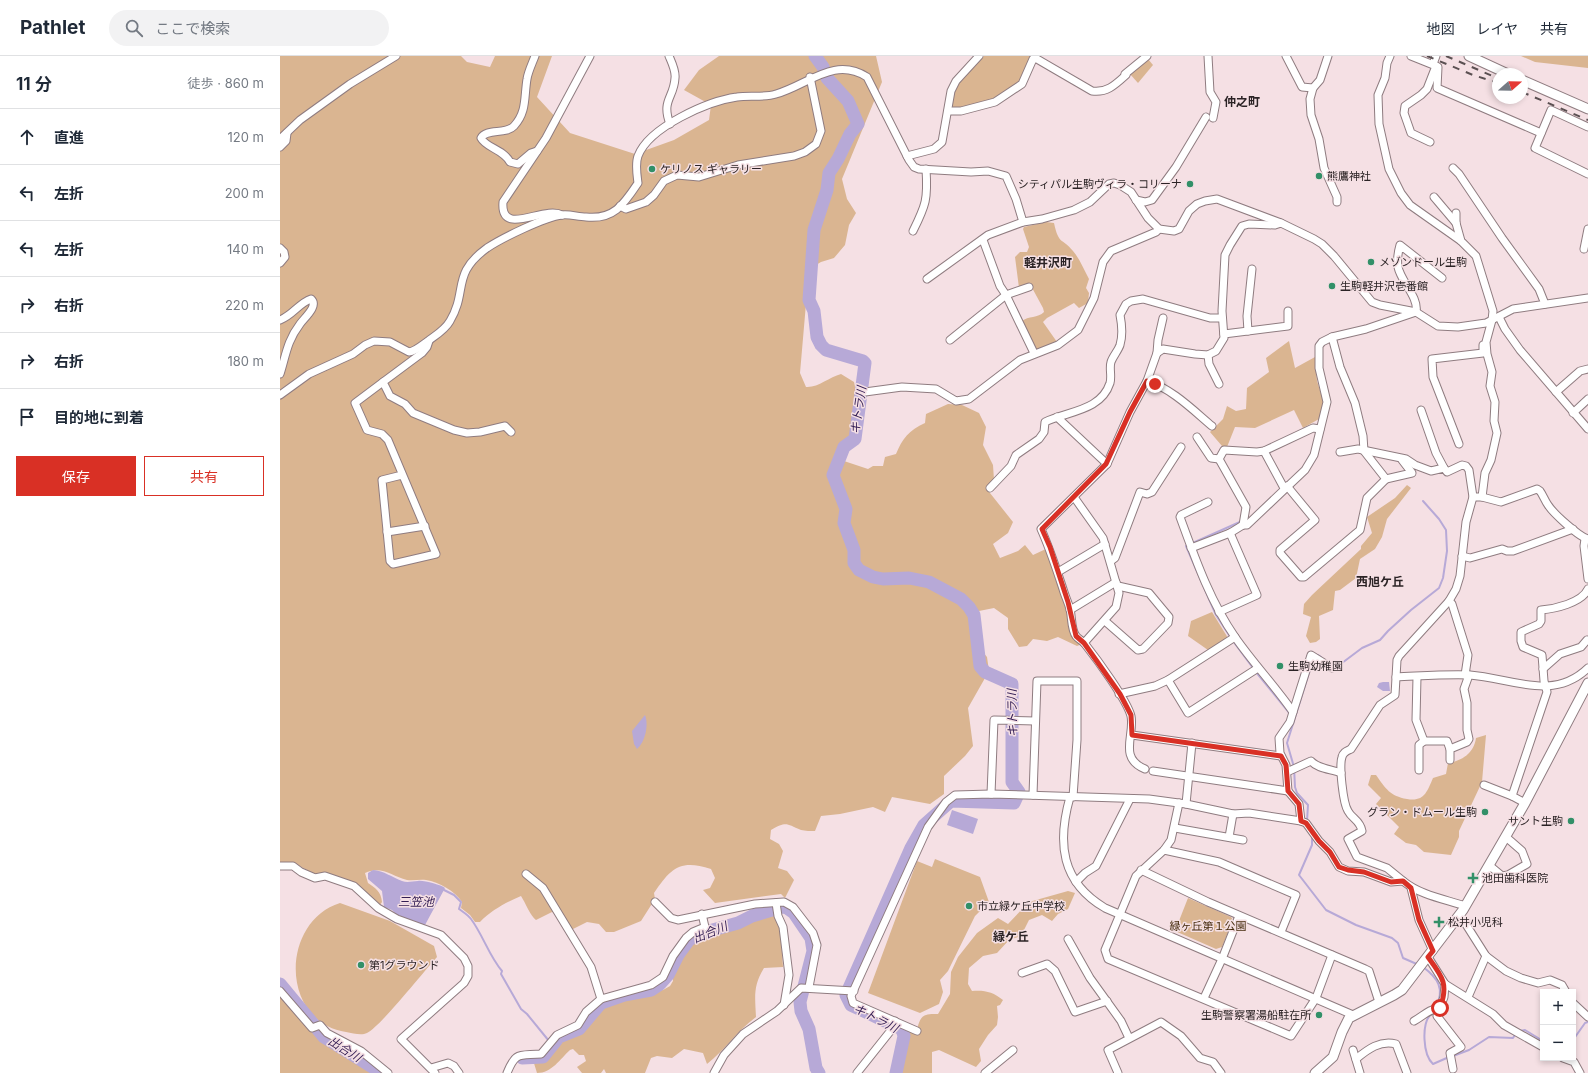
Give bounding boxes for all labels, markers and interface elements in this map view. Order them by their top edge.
search box [109,10,389,46]
text: Pathlet [20,16,85,39]
icon: search [123,17,145,39]
text: ここで検索 [155,19,230,38]
text: 地図 [1426,20,1454,37]
text: レイヤ [1476,20,1518,37]
text: 共有 [1540,20,1568,37]
north arrow [1492,68,1528,104]
text: 11 分 [16,74,52,94]
text: 徒歩 · 860 m [188,75,264,91]
district label: 仲之町 [1224,94,1260,109]
icon: ahead [16,126,38,148]
text: 直進 [54,128,84,147]
text: 120 m [228,129,264,145]
place label: ケリノス ギャラリー [660,162,762,176]
marker: ケリノス ギャラリー [647,164,657,174]
place label: 熊鷹神社 [1327,169,1371,183]
marker: 熊鷹神社 [1314,171,1324,181]
place label: シティパル生駒ヴィラ・コリーナ [1018,177,1182,191]
marker: シティパル生駒ヴィラ・コリーナ [1185,179,1195,189]
icon: left [16,182,38,204]
text: 左折 [54,184,84,203]
text: 200 m [225,185,264,201]
icon: left [16,238,38,260]
text: 左折 [54,240,84,259]
text: 140 m [227,241,264,257]
district label: 軽井沢町 [1024,255,1072,270]
place label: メゾンドール生駒 [1379,255,1467,269]
marker: メゾンドール生駒 [1366,257,1376,267]
place label: 生駒軽井沢壱番館 [1340,279,1428,293]
marker: 生駒軽井沢壱番館 [1327,281,1337,291]
icon: right [16,294,38,316]
text: 右折 [54,296,84,315]
text: 220 m [225,297,264,313]
icon: right [16,350,38,372]
text: 右折 [54,352,84,371]
text: 180 m [227,353,264,369]
route end [1146,375,1164,393]
water label: キトラ川 [847,383,869,435]
icon: arrive [16,406,38,428]
text: 目的地に到着 [54,408,144,427]
button: 保存 [16,456,136,496]
button: 共有 [144,456,264,496]
district label: 西旭ケ丘 [1356,574,1404,589]
place label: 生駒幼稚園 [1288,659,1343,673]
marker: 生駒幼稚園 [1275,661,1285,671]
water label: キトラ川 [1004,687,1020,737]
place label: グラン・ドムール生駒 [1367,805,1477,819]
marker: グラン・ドムール生駒 [1480,807,1490,817]
place label: サント生駒 [1508,814,1563,828]
marker: サント生駒 [1566,816,1576,826]
place label: 池田歯科医院 [1482,871,1548,885]
marker: 池田歯科医院 [1467,872,1479,884]
water label: 三笠池 [398,894,435,909]
place label: 市立緑ケ丘中学校 [977,899,1065,913]
marker: 市立緑ケ丘中学校 [964,901,974,911]
place label: 松井小児科 [1448,915,1503,929]
marker: 松井小児科 [1433,916,1445,928]
water label: 出合川 [690,918,731,946]
park label: 緑ヶ丘第１公園 [1170,919,1247,933]
district label: 緑ケ丘 [993,929,1029,944]
place label: 第1グラウンド [369,958,439,972]
marker: 第1グラウンド [356,960,366,970]
map controls [1540,989,1576,1061]
button: + [1540,989,1576,1025]
route start [1431,999,1449,1017]
water label: キトラ川 [851,1000,903,1036]
place label: 生駒警察署湯船駐在所 [1201,1008,1312,1022]
marker: 生駒警察署湯船駐在所 [1314,1010,1324,1020]
button: − [1540,1025,1576,1061]
water label: 出合川 [326,1033,366,1066]

